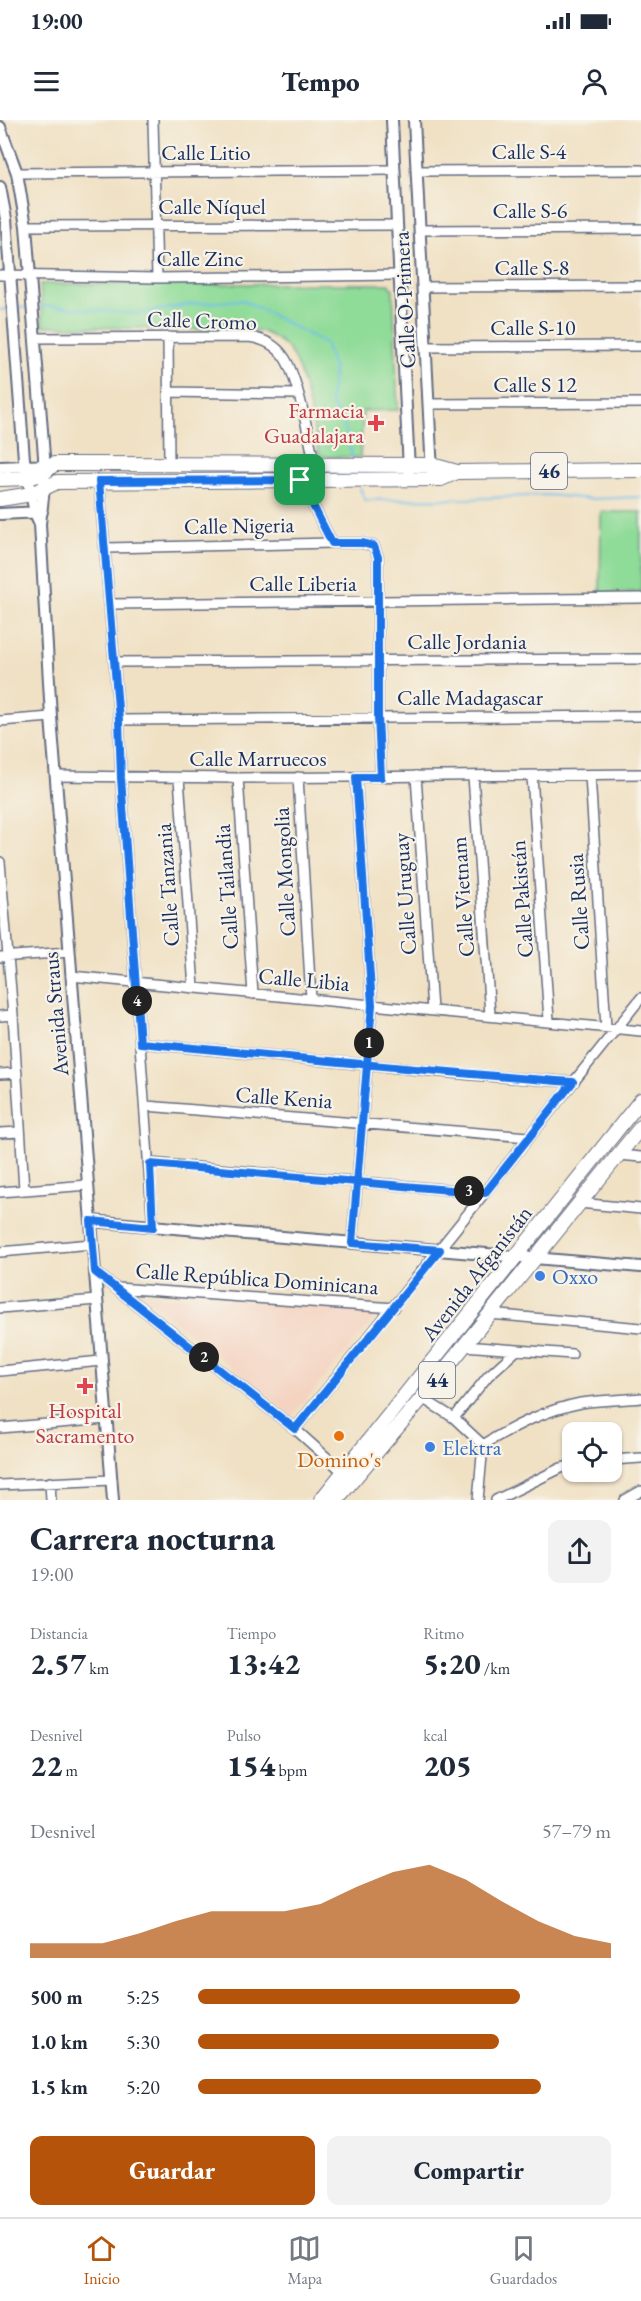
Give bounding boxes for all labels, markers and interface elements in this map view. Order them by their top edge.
text: 19:00 [30,7,83,36]
text: Tempo [281,64,360,99]
icon: menu [30,65,63,98]
icon: person [578,65,611,98]
street label: Calle S-4 [492,137,567,166]
street label: Calle Litio [161,138,251,167]
street label: Calle Níquel [158,192,266,221]
street label: Calle S-6 [493,196,568,225]
street label: Calle O-Primera [386,230,423,369]
street label: Calle Zinc [156,244,244,273]
street label: Calle S-8 [495,253,569,282]
street label: Calle Cromo [147,304,257,337]
street label: Calle S-10 [490,313,576,342]
street label: Calle S 12 [493,370,577,399]
place label: Farmacia Guadalajara [264,396,364,450]
marker: Farmacia Guadalajara [369,416,383,430]
road number: 46 [531,453,567,489]
pin [274,454,325,505]
icon: arrive [283,463,316,496]
street label: Calle Nigeria [184,510,295,541]
street label: Calle Liberia [249,569,357,598]
street label: Calle Jordania [407,627,527,656]
street label: Calle Madagascar [397,683,544,712]
street label: Calle Marruecos [189,744,327,773]
street label: Calle Mongolia [267,806,302,937]
street label: Calle Tanzania [149,822,186,948]
street label: Calle Tailandia [208,823,245,951]
street label: Calle Uruguay [386,832,423,956]
street label: Calle Vietnam [444,836,481,958]
street label: Calle Pakistán [503,839,540,959]
street label: Calle Rusia [561,853,596,951]
street label: Avenida Straus [36,951,75,1078]
street label: Calle Libia [257,961,351,998]
pin: 4 [122,986,152,1016]
text: 4 [133,990,141,1011]
pin: 1 [354,1028,384,1058]
text: 1 [365,1032,373,1053]
street label: Calle Kenia [234,1080,334,1115]
pin: 3 [454,1176,484,1206]
text: 3 [465,1180,473,1201]
street label: Avenida Afganistán [414,1199,539,1348]
street label: Calle República Dominicana [135,1256,380,1301]
place label: Oxxo [552,1262,598,1291]
marker: Oxxo [533,1269,547,1283]
pin: 2 [189,1342,219,1372]
text: 2 [200,1346,208,1367]
road number: 44 [419,1362,455,1398]
marker: Hospital Sacramento [76,1377,94,1395]
place label: Hospital Sacramento [36,1396,135,1450]
map controls [562,1422,622,1482]
button: locate [562,1422,622,1482]
marker: Domino's [332,1429,346,1443]
place label: Elektra [442,1433,502,1462]
marker: Elektra [423,1440,437,1454]
place label: Domino's [297,1445,381,1474]
text: Carrera nocturna [30,1517,275,1560]
button: share [548,1520,611,1583]
text: 19:00 [30,1561,73,1587]
text: Distancia [30,1623,88,1644]
text: Tiempo [227,1623,276,1644]
text: Ritmo [423,1623,464,1644]
text: 2.57 [30,1644,86,1683]
text: 13:42 [227,1644,300,1683]
text: 5:20 [423,1644,481,1683]
text: km [86,1658,109,1679]
text: /km [481,1658,510,1679]
text: Desnivel [30,1725,83,1746]
text: Pulso [227,1725,261,1746]
text: kcal [423,1725,447,1746]
text: 22 [30,1746,62,1785]
text: 154 [227,1746,275,1785]
text: 205 [423,1746,472,1785]
text: m [62,1760,78,1781]
text: bpm [275,1760,307,1781]
text: Desnivel [30,1818,96,1844]
text: 57–79 m [542,1818,611,1844]
text: 500 m [30,1984,83,2010]
text: 5:25 [126,1984,160,2010]
text: 1.0 km [30,2029,88,2055]
text: 5:30 [126,2029,160,2055]
text: 1.5 km [30,2074,88,2100]
text: 5:20 [126,2074,160,2100]
button: Guardar [30,2136,315,2205]
button: Compartir [327,2136,611,2205]
tab: Inicio [84,2232,120,2289]
tab: Mapa [287,2232,322,2289]
tab: Guardados [490,2232,557,2289]

